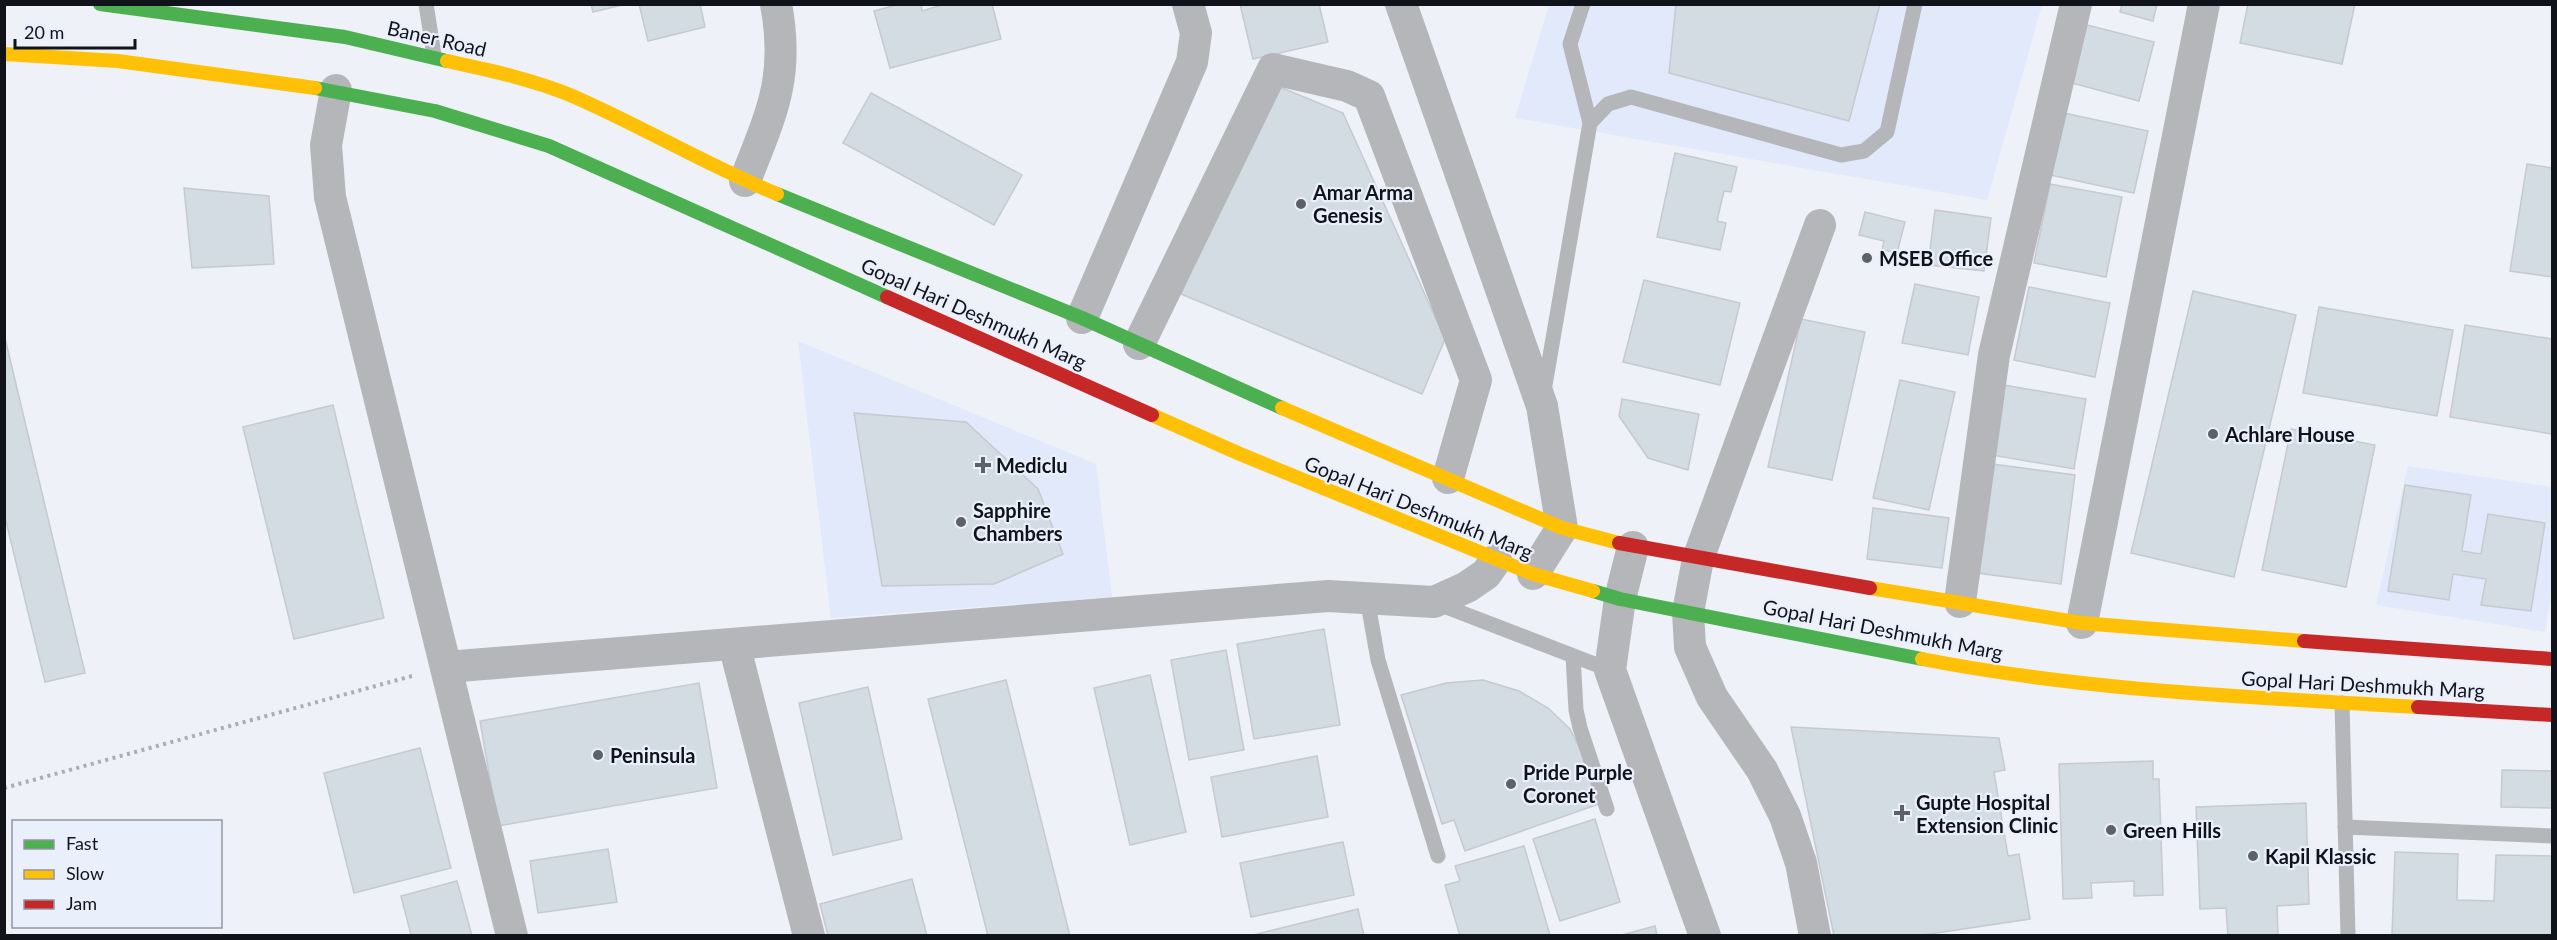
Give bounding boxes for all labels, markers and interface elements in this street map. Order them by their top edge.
scale bar [15,12,135,50]
street label: Baner Road [385,15,489,61]
text: 20 m [24,21,64,43]
place label: Amar Arma Genesis [1312,180,1413,227]
marker: Amar Arma Genesis [1294,197,1308,211]
place label: MSEB Office [1879,246,1993,270]
marker: MSEB Office [1860,251,1874,265]
street label: Gopal Hari Deshmukh Marg [858,252,1090,374]
place label: Achlare House [2224,422,2355,446]
marker: Achlare House [2206,427,2220,441]
street label: Gopal Hari Deshmukh Marg [1301,450,1537,564]
place label: Mediclu [996,453,1068,477]
marker: Mediclu [974,456,992,474]
place label: Sapphire Chambers [973,498,1063,545]
marker: Sapphire Chambers [954,515,968,529]
street label: Gopal Hari Deshmukh Marg [1761,594,2005,664]
street label: Gopal Hari Deshmukh Marg [2240,666,2486,702]
place label: Peninsula [610,743,695,767]
marker: Peninsula [591,748,605,762]
place label: Pride Purple Coronet [1523,760,1633,807]
marker: Pride Purple Coronet [1504,777,1518,791]
place label: Gupte Hospital Extension Clinic [1916,790,2058,837]
marker: Gupte Hospital Extension Clinic [1893,804,1911,822]
place label: Green Hills [2123,818,2221,842]
legend [12,820,222,928]
marker: Green Hills [2104,823,2118,837]
text: Fast [66,832,99,854]
place label: Kapil Klassic [2265,844,2377,868]
marker: Kapil Klassic [2246,849,2260,863]
text: Slow [66,862,104,884]
text: Jam [66,892,97,914]

